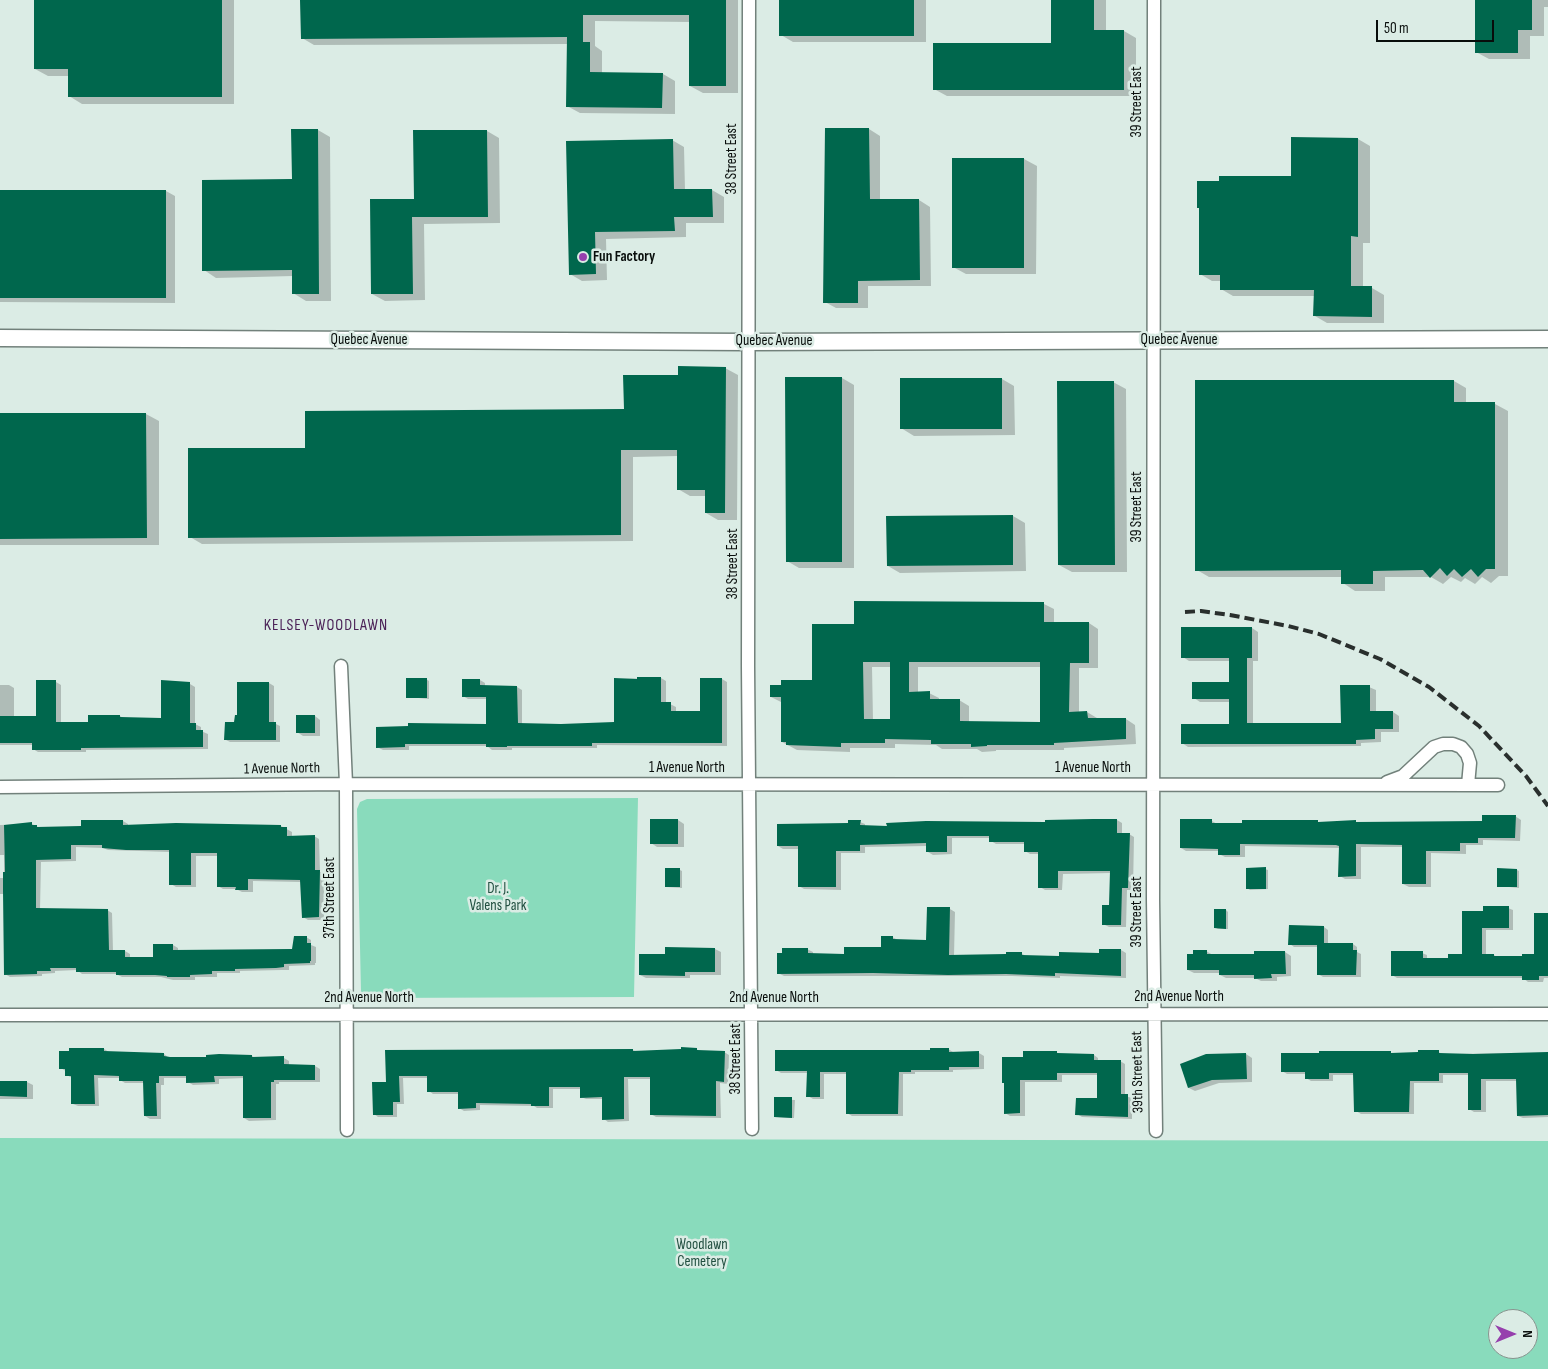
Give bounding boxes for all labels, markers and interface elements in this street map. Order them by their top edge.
scale bar [1378,10,1496,42]
text: 50 m [1384,19,1409,38]
street label: 39 Street East [1128,66,1146,138]
street label: 38 Street East [723,124,741,194]
place label: Fun Factory [593,248,655,266]
marker: Fun Factory [577,251,589,263]
street label: Quebec Avenue [330,331,408,349]
street label: Quebec Avenue [1140,331,1218,349]
street label: Quebec Avenue [735,332,813,350]
street label: 39 Street East [1128,471,1146,543]
street label: 38 Street East [724,529,742,599]
district label: KELSEY-WOODLAWN [262,616,390,636]
street label: 1 Avenue North [244,759,320,779]
street label: 1 Avenue North [649,759,725,777]
street label: 1 Avenue North [1055,759,1131,777]
street label: 37th Street East [321,857,339,939]
street label: 39 Street East [1128,876,1146,948]
park label: Dr. J. Valens Park [469,880,527,915]
street label: 2nd Avenue North [1134,988,1224,1006]
street label: 2nd Avenue North [324,989,414,1007]
street label: 2nd Avenue North [729,989,819,1007]
street label: 38 Street East [727,1024,745,1094]
street label: 39th Street East [1128,1031,1148,1113]
park label: Woodlawn Cemetery [676,1236,728,1271]
north arrow [1488,1309,1538,1359]
text: N [1519,1330,1536,1338]

